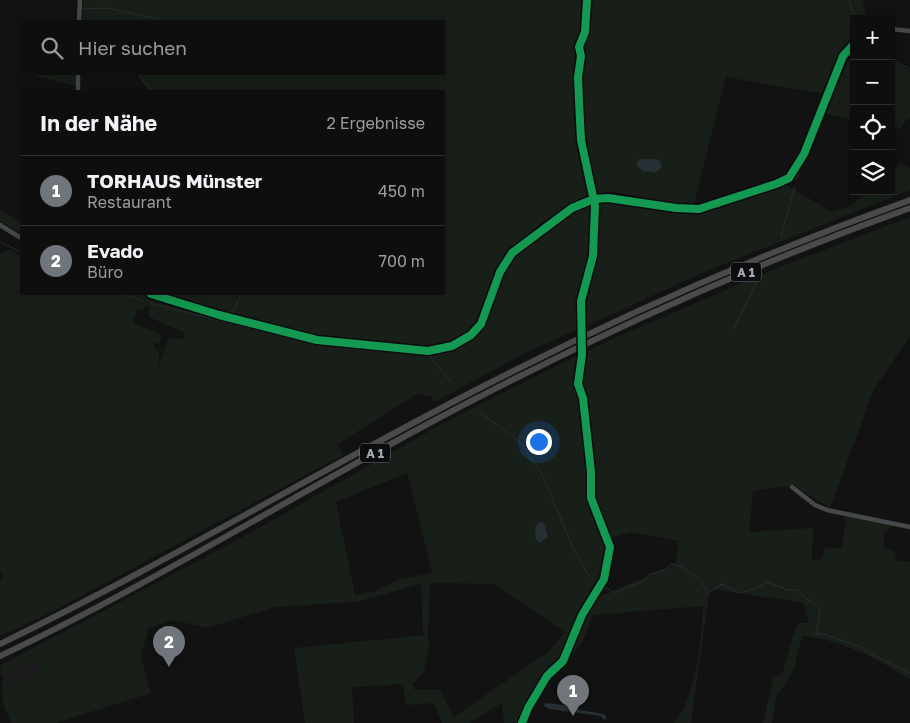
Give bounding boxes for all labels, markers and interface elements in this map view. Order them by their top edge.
map controls [850,15,895,195]
button: + [850,15,895,60]
search box [20,20,445,75]
icon: search [38,34,66,62]
text: Hier suchen [78,36,187,59]
button: − [850,60,895,105]
button: locate [850,105,895,150]
text: In der Nähe [40,110,157,136]
text: 2 Ergebnisse [327,113,425,133]
button: layers [850,150,895,195]
text: TORHAUS Münster [87,169,262,192]
text: 1 [52,181,60,201]
text: 450 m [378,181,425,201]
text: Restaurant [87,192,172,212]
text: Evado [87,239,144,262]
text: 2 [51,251,61,271]
text: 700 m [379,251,425,271]
text: Büro [87,262,123,282]
road number: A 1 [731,262,761,282]
your location [526,429,552,455]
road number: A 1 [360,443,390,462]
pin: 2 [153,626,185,667]
pin: 1 [557,675,589,716]

